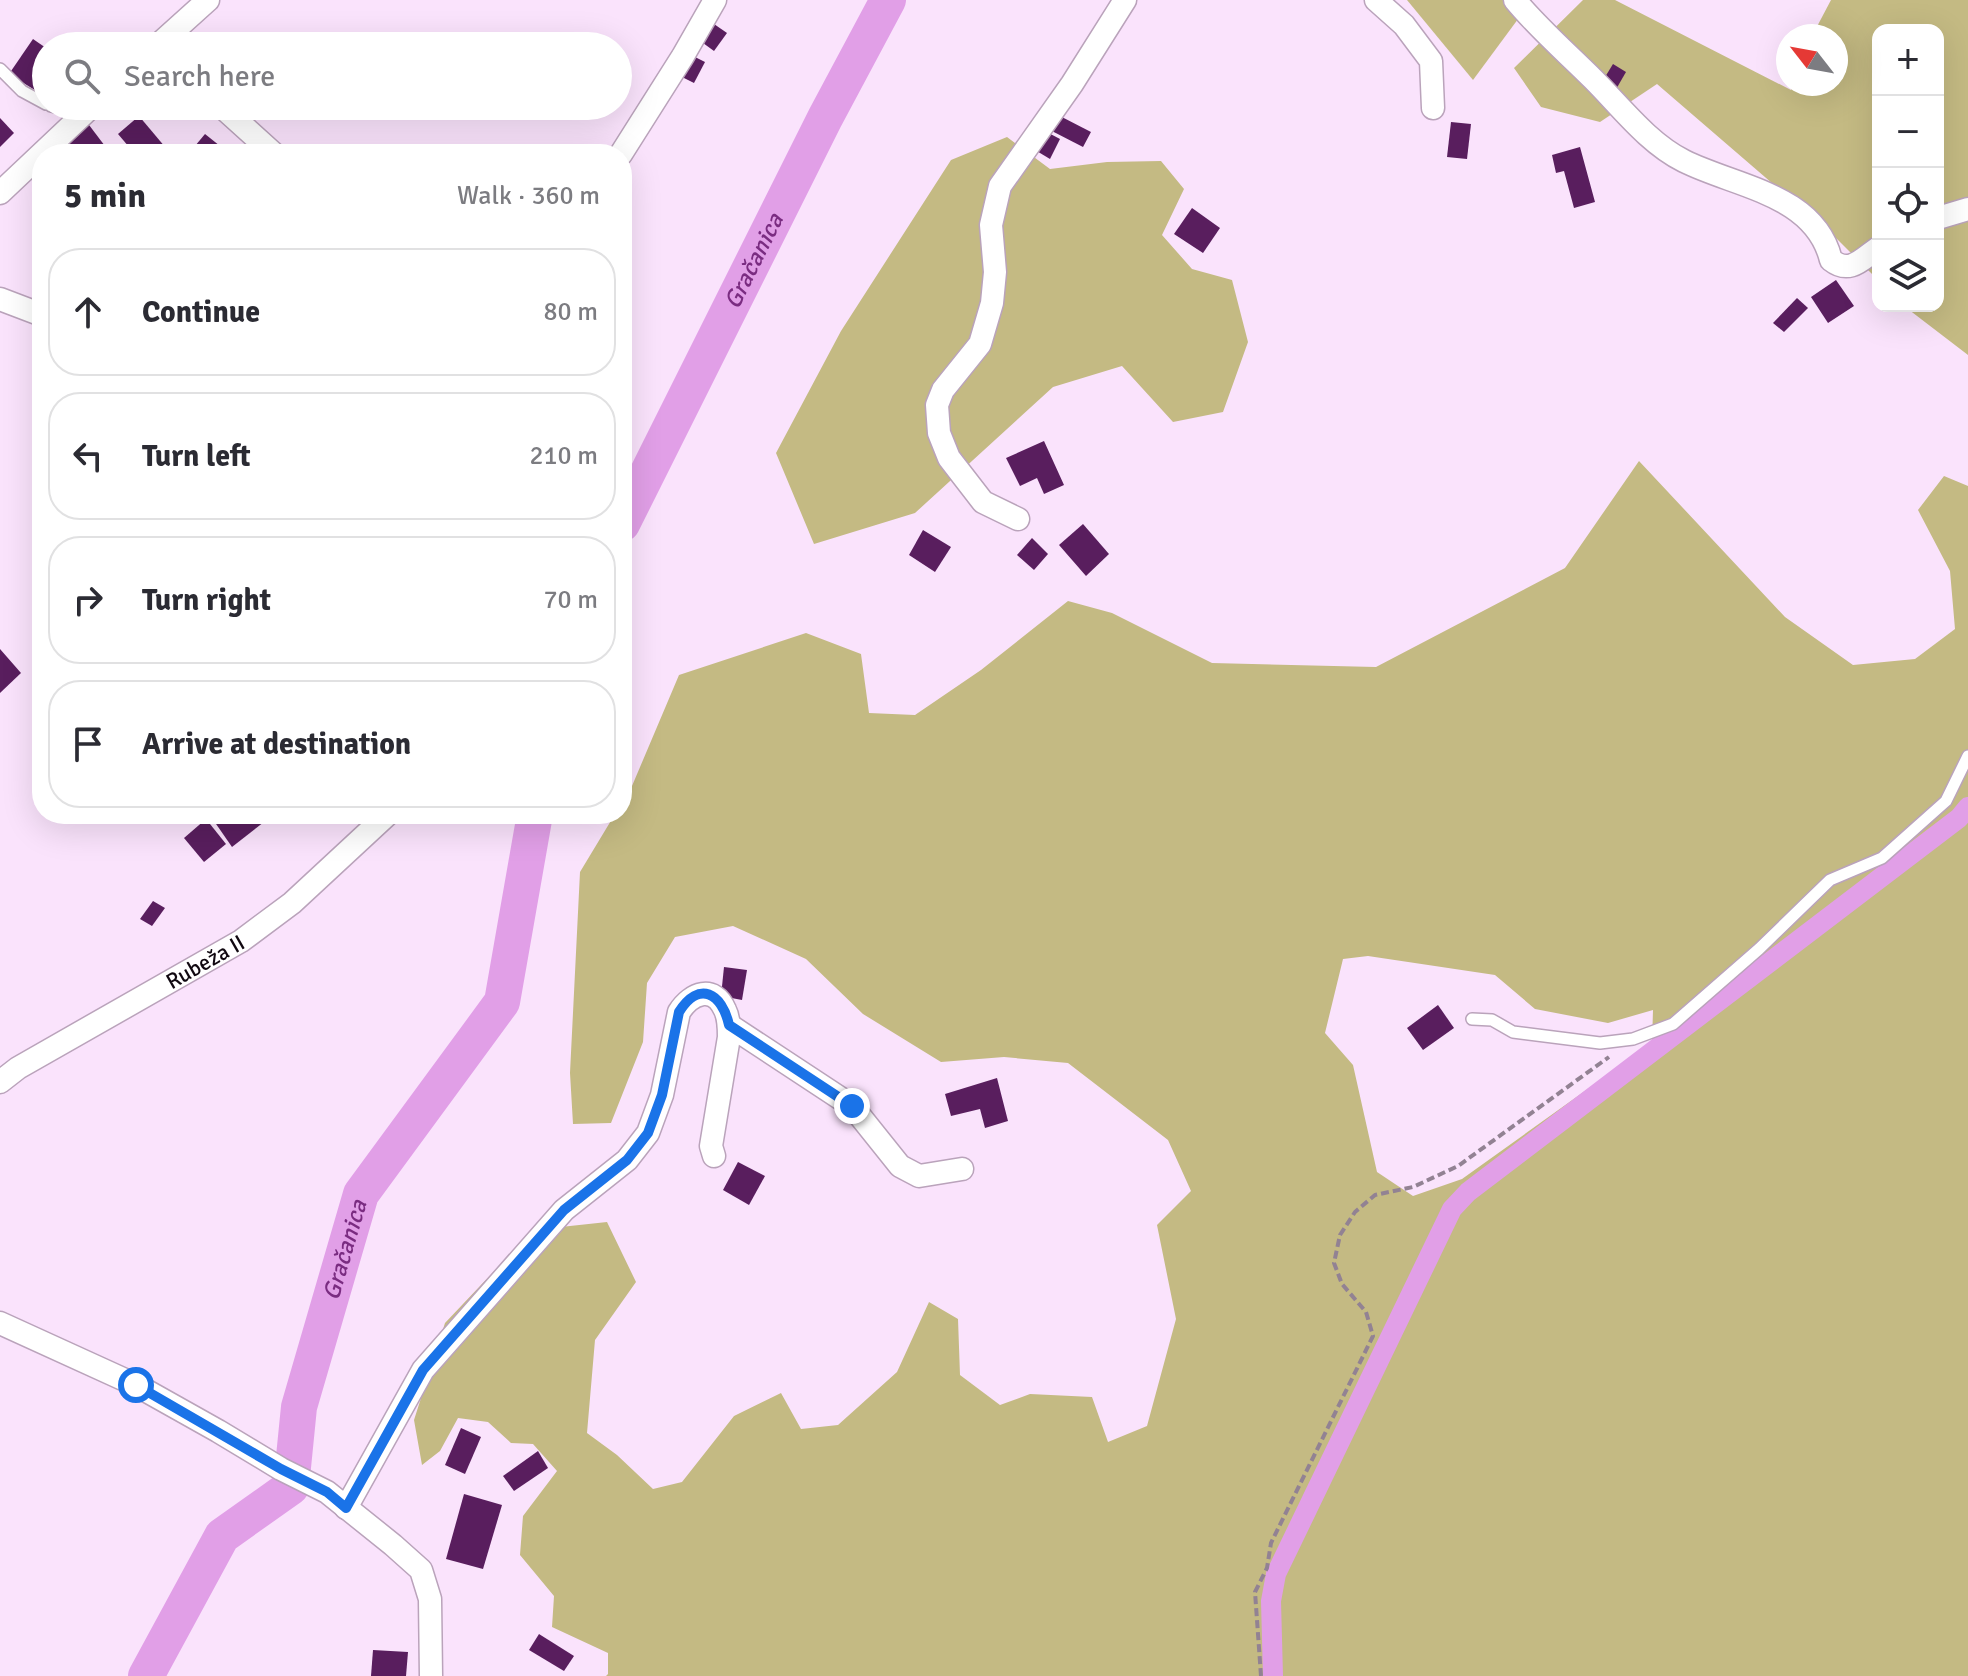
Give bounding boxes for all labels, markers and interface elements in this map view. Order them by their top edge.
north arrow [1776,24,1848,96]
map controls [1872,24,1944,312]
button: + [1872,24,1944,96]
search box [32,32,632,120]
icon: search [60,54,104,98]
text: Search here [124,58,275,95]
button: − [1872,96,1944,168]
button: locate [1872,168,1944,240]
text: 5 min [64,175,146,217]
text: Walk · 360 m [457,180,600,212]
water label: Gračanica [717,208,790,314]
button: layers [1872,240,1944,312]
icon: ahead [66,290,110,334]
text: Continue [142,294,260,331]
text: 80 m [543,296,598,328]
icon: left [66,434,110,478]
text: Turn left [142,438,251,475]
text: 210 m [529,440,598,472]
icon: right [66,578,110,622]
text: Turn right [142,582,271,619]
text: 70 m [543,584,598,616]
icon: arrive [66,722,110,766]
text: Arrive at destination [142,726,411,763]
street label: Rubeža II [161,928,249,995]
route end [834,1088,870,1124]
water label: Gračanica [316,1196,374,1303]
route start [118,1367,154,1403]

